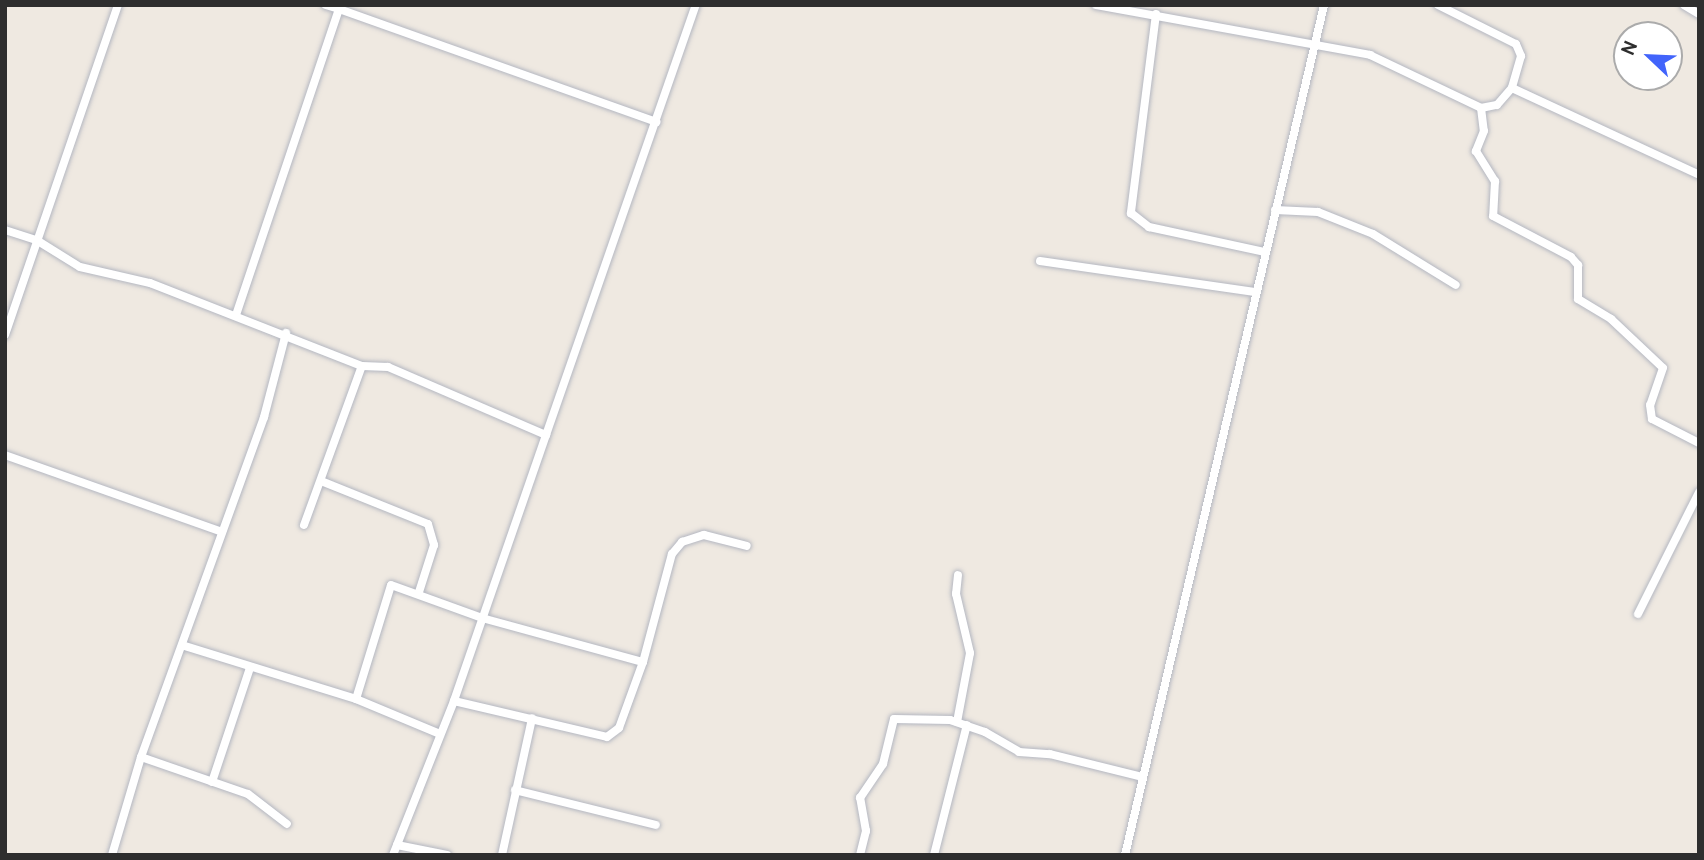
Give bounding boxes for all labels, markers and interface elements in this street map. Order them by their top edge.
north arrow [1613,21,1683,91]
text: N [1617,38,1644,60]

